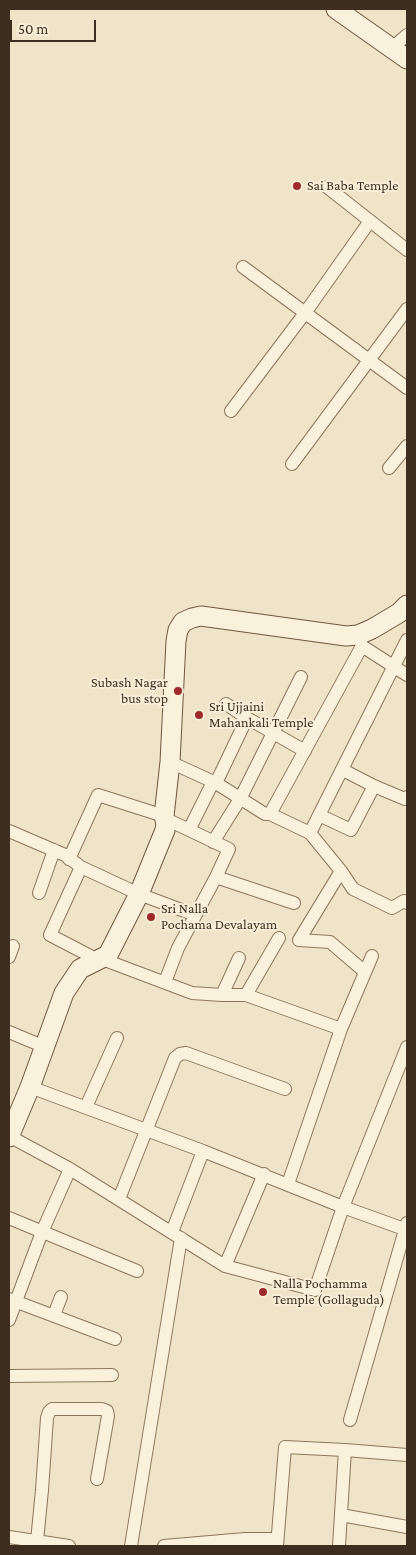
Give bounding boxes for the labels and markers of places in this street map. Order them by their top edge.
place label: Sai Baba Temple [307,178,398,194]
marker: Sai Baba Temple [291,180,303,192]
place label: Subash Nagar bus stop [91,675,168,708]
marker: Subash Nagar bus stop [172,685,184,697]
place label: Sri Ujjaini Mahankali Temple [209,699,313,732]
marker: Sri Ujjaini Mahankali Temple [193,709,205,721]
place label: Sri Nalla Pochama Devalayam [161,901,277,934]
marker: Sri Nalla Pochama Devalayam [145,911,157,923]
place label: Nalla Pochamma Temple (Gollaguda) [273,1276,385,1308]
marker: Nalla Pochamma Temple (Gollaguda) [257,1286,269,1298]

